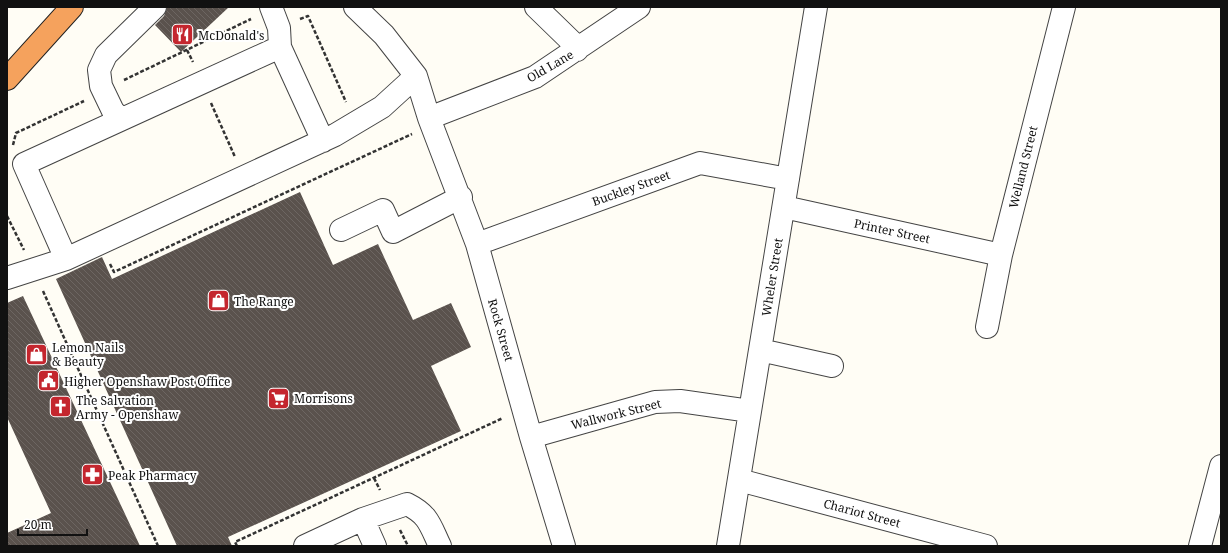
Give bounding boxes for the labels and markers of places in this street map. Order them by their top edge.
restaurant icon: McDonald's [169,22,195,48]
place label: McDonald's [198,27,264,44]
shop icon: The Range [206,288,232,314]
place label: The Range [234,293,294,310]
place label: Lemon Nails & Beauty [52,339,124,370]
shop icon: Lemon Nails & Beauty [24,341,50,367]
public building icon: Higher Openshaw Post Office [36,368,62,394]
place label: Higher Openshaw Post Office [64,373,231,390]
supermarket icon: Morrisons [265,385,291,411]
place label: Morrisons [294,390,353,407]
place label: The Salvation Army - Openshaw [76,392,179,423]
church icon: The Salvation Army - Openshaw [48,394,74,420]
pharmacy icon: Peak Pharmacy [79,462,105,488]
place label: Peak Pharmacy [108,467,197,484]

